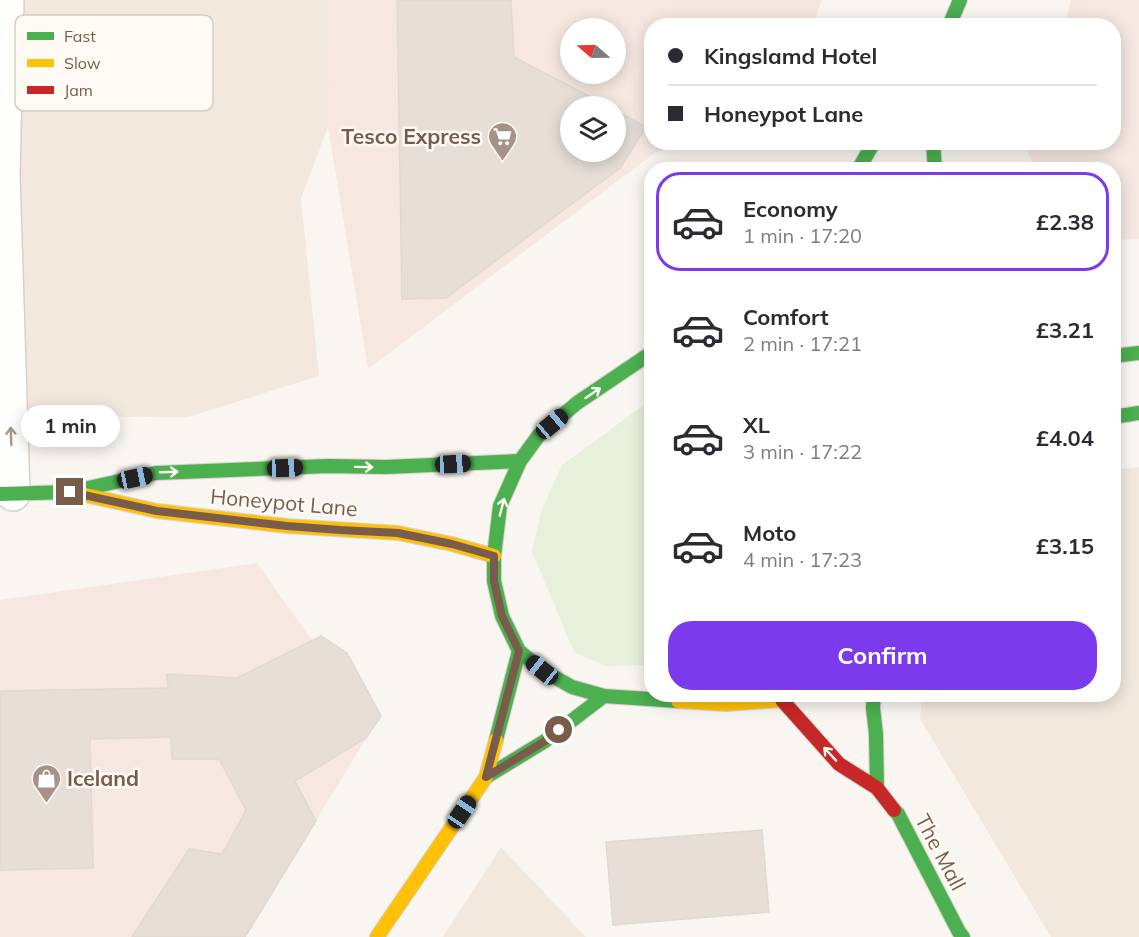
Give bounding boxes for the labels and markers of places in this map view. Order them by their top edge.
supermarket icon: Tesco Express [486,120,518,162]
place label: Tesco Express [341,123,481,149]
shop icon: Iceland [30,762,62,804]
place label: Iceland [67,765,139,791]

